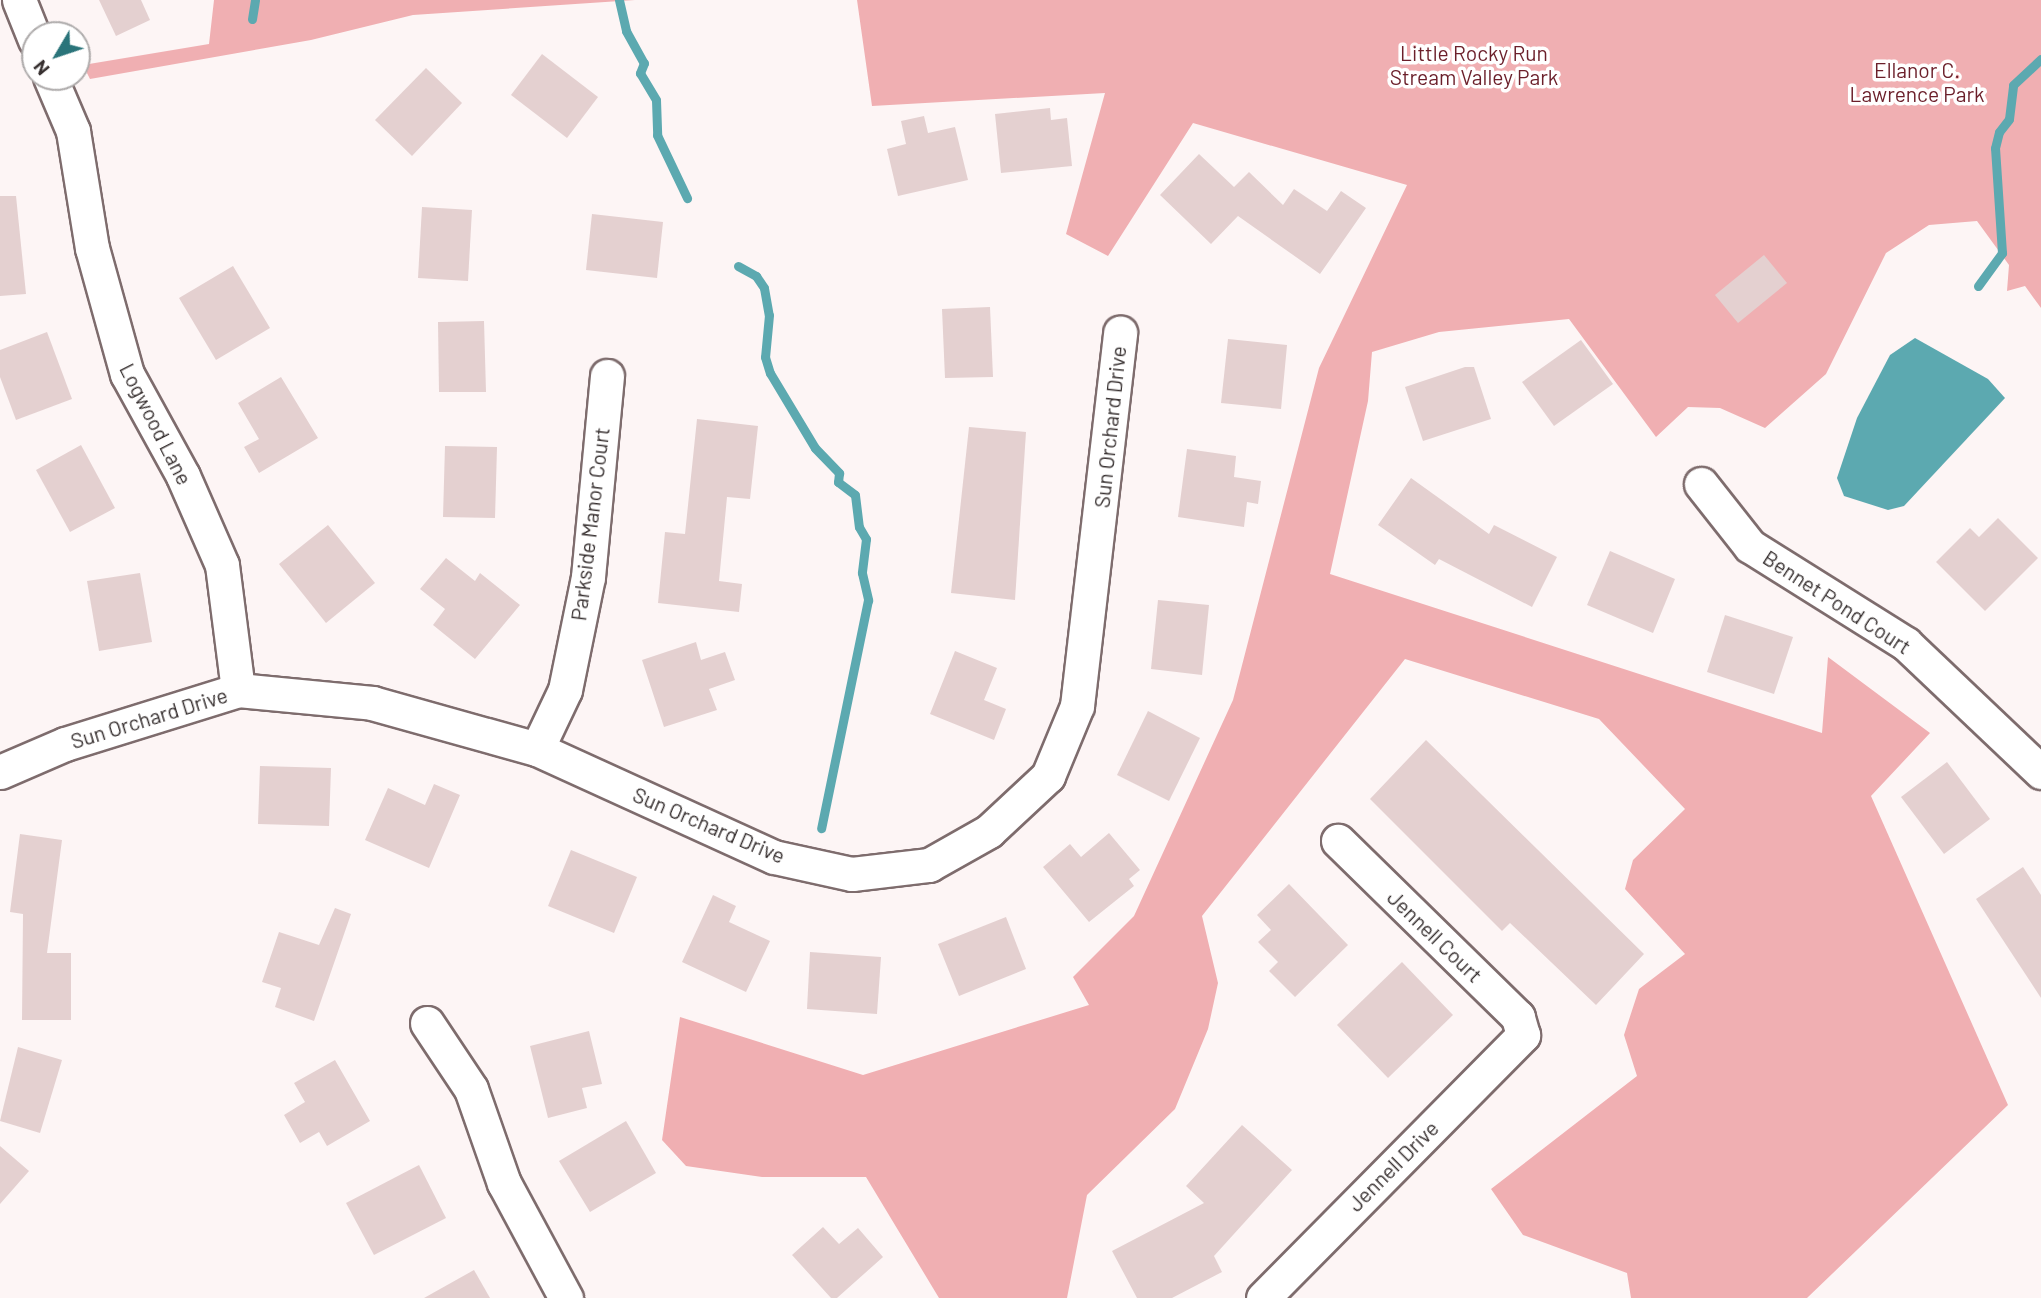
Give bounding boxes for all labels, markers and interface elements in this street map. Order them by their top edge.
north arrow [21,21,91,91]
park label: Little Rocky Run Stream Valley Park [1390,40,1558,90]
text: N [28,56,54,80]
park label: Ellanor C. Lawrence Park [1849,57,1985,107]
street label: Sun Orchard Drive [1089,345,1131,509]
street label: Logwood Lane [115,359,197,489]
street label: Parkside Manor Court [566,426,614,622]
street label: Bennet Pond Court [1758,545,1916,659]
street label: Sun Orchard Drive [68,682,230,754]
street label: Sun Orchard Drive [629,782,789,868]
street label: Jennell Court [1382,885,1488,987]
street label: Jennell Drive [1342,1115,1444,1217]

